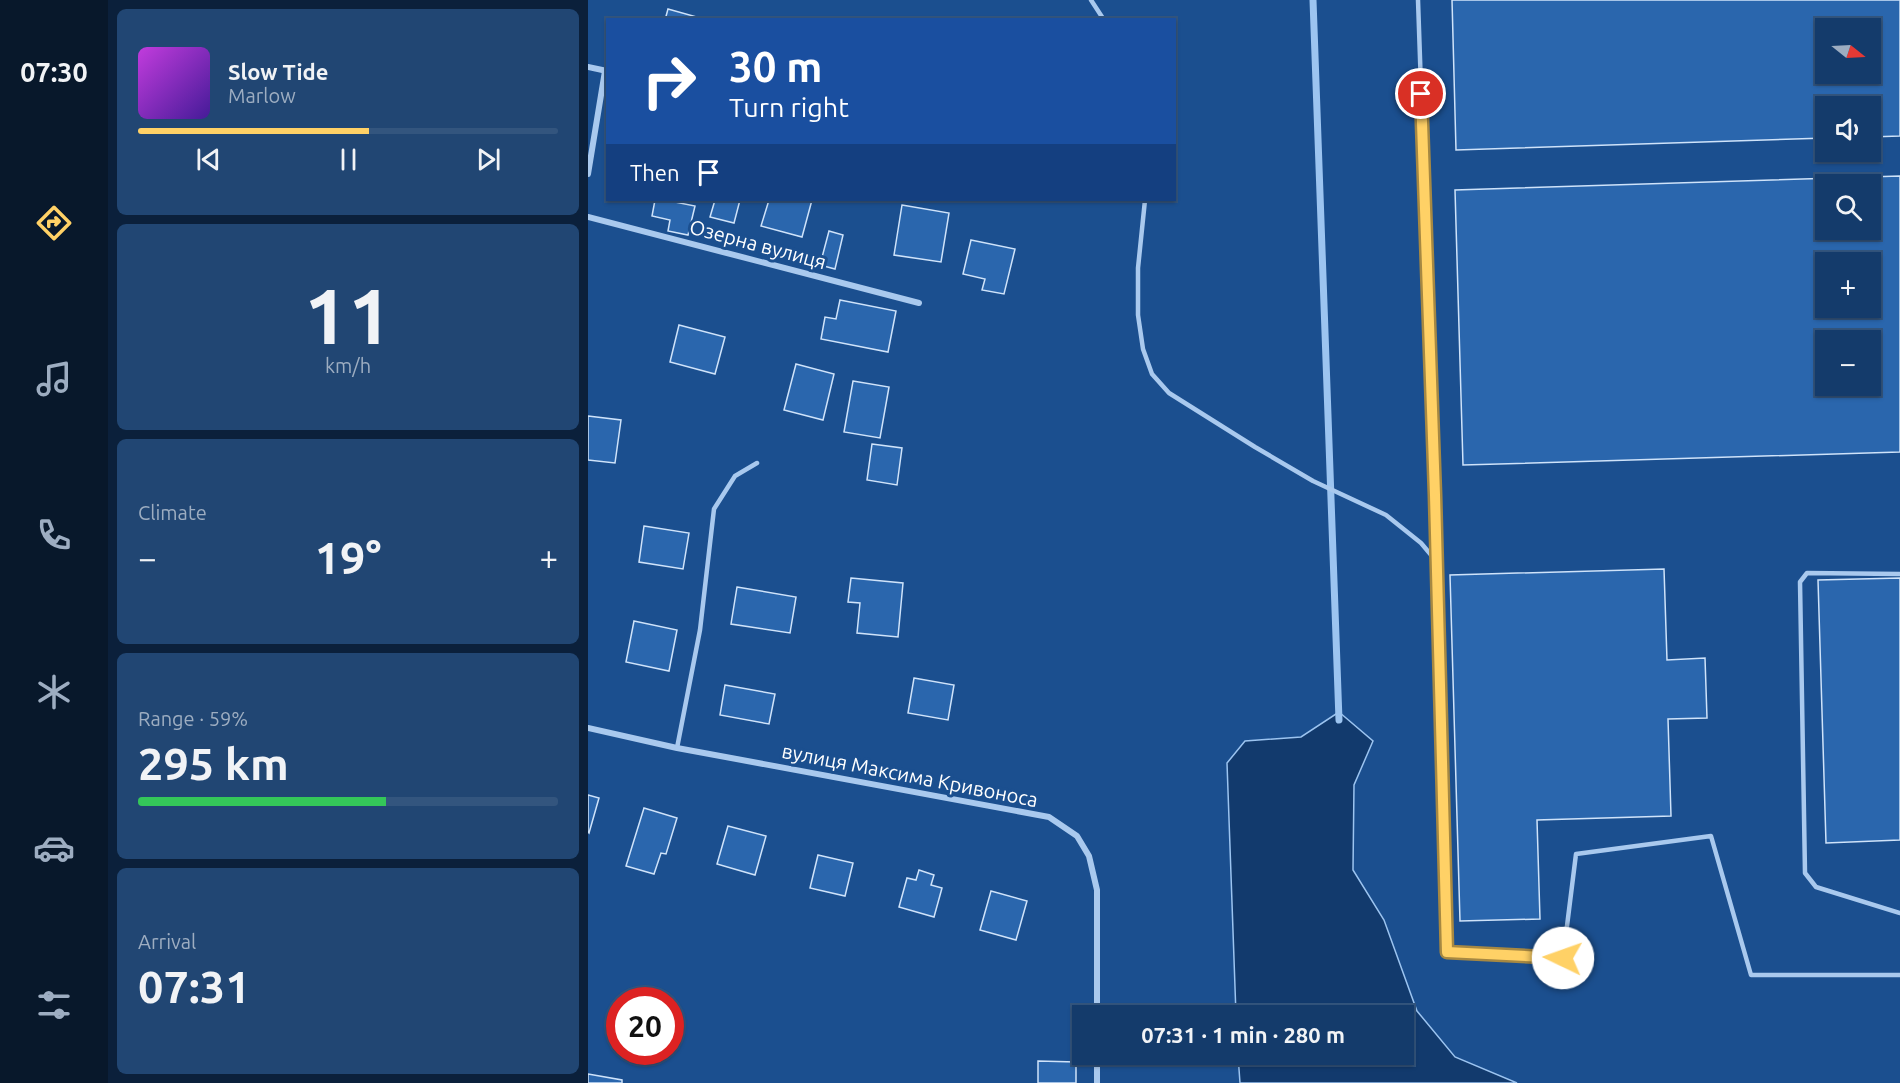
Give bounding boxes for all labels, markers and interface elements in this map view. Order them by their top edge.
north arrow [1815,18,1881,84]
map controls [1815,18,1881,396]
icon: right [630,42,708,120]
text: 30 m [729,43,823,90]
text: 07:30 [20,57,88,87]
text: Slow Tide [228,59,328,84]
pin [1395,68,1446,119]
icon: arrive [1404,77,1437,110]
text: Marlow [228,84,296,107]
text: Turn right [729,92,849,122]
button: sound [1815,96,1881,162]
icon: previous [192,143,225,176]
icon: pause [332,143,365,176]
icon: next [472,143,505,176]
icon: arrive [692,156,725,189]
text: Then [630,160,680,185]
button: search [1815,174,1881,240]
icon: directions [33,202,75,244]
street label: Озерна вулиця [687,215,829,273]
button: + [1815,252,1881,318]
text: 11 [304,271,392,359]
button: − [1815,330,1881,396]
text: km/h [325,354,371,377]
icon: music [33,358,75,400]
text: Climate [138,501,207,524]
icon: phone [33,514,75,556]
text: 19° [315,532,381,583]
text: − [138,539,157,576]
text: + [539,539,558,576]
icon: climate [33,671,75,713]
text: Range · 59% [138,707,248,730]
text: 295 km [138,738,289,789]
street label: вулиця Максима Кривоноса [780,739,1040,811]
icon: car [33,827,75,869]
position arrow [1531,926,1595,990]
text: Arrival [138,930,196,953]
text: 07:31 [138,961,251,1012]
icon: filters [33,984,75,1026]
speed limit sign: 20 [606,987,684,1065]
text: 07:31 · 1 min · 280 m [1141,1022,1345,1047]

